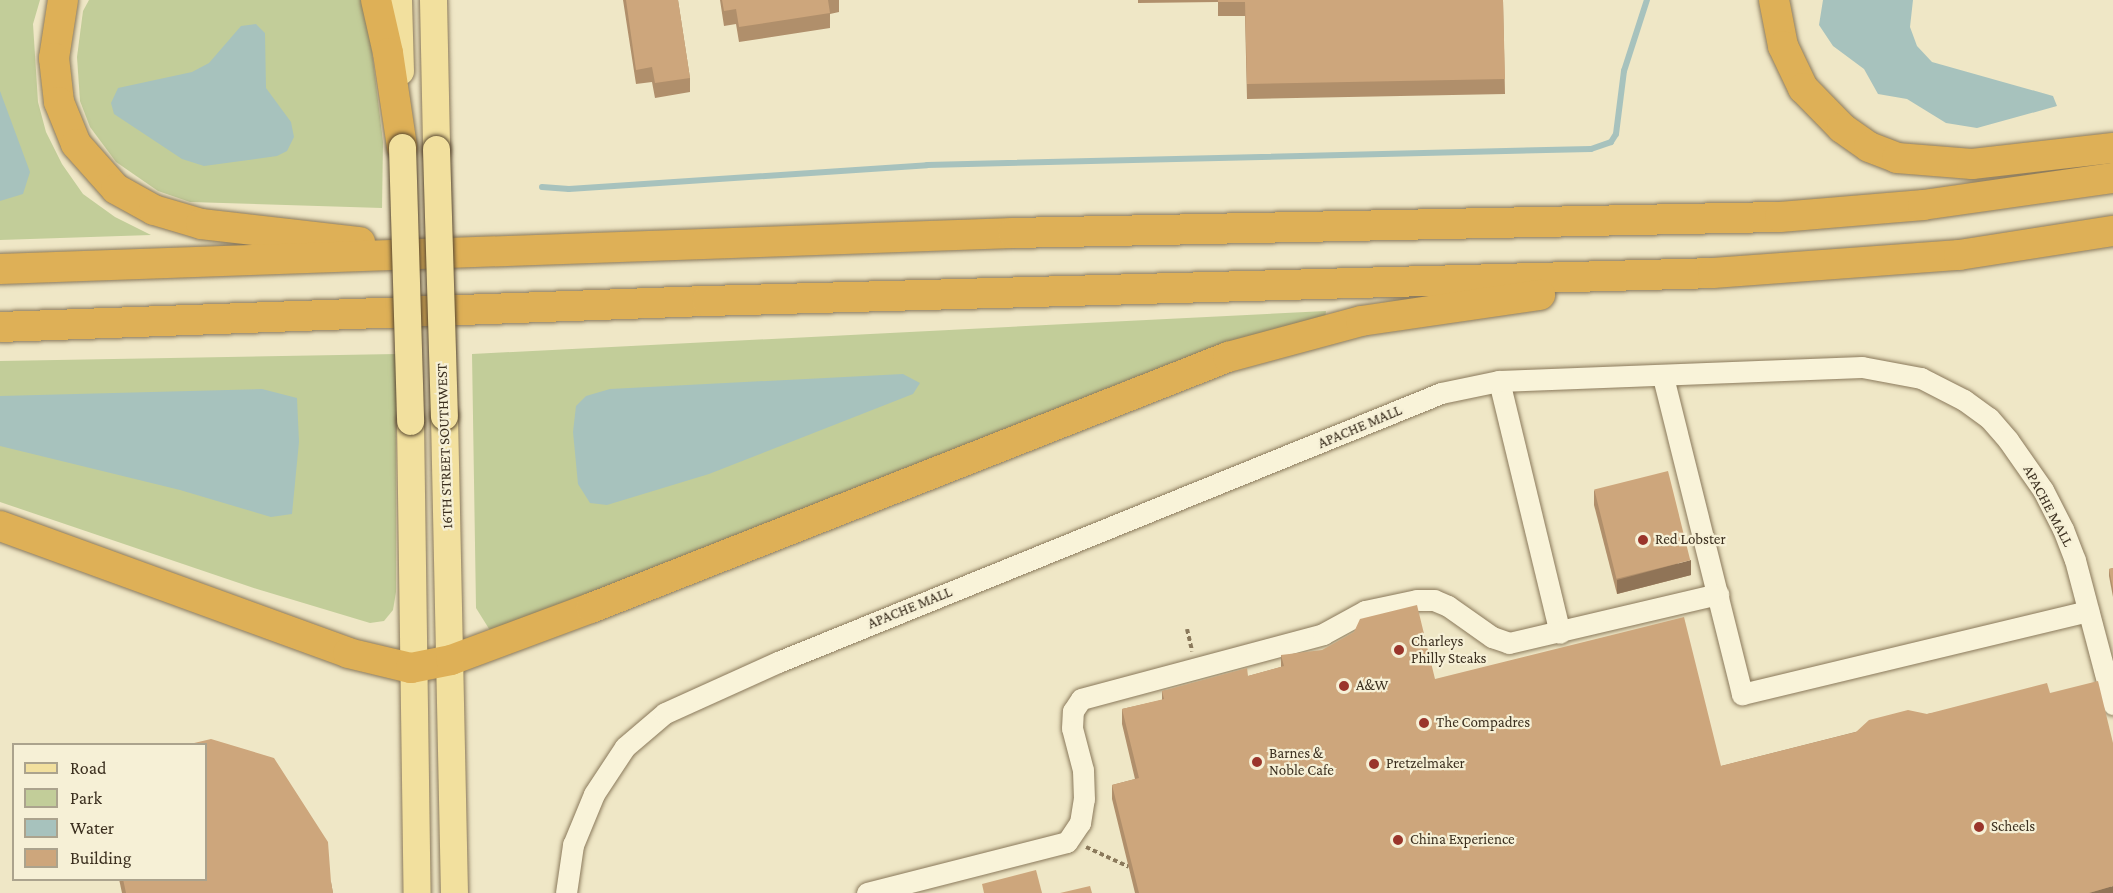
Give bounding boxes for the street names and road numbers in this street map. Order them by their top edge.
street label: 16TH STREET SOUTHWEST [433,363,457,529]
street label: APACHE MALL [1315,401,1405,453]
street label: APACHE MALL [2019,462,2077,550]
street label: APACHE MALL [865,583,955,633]

